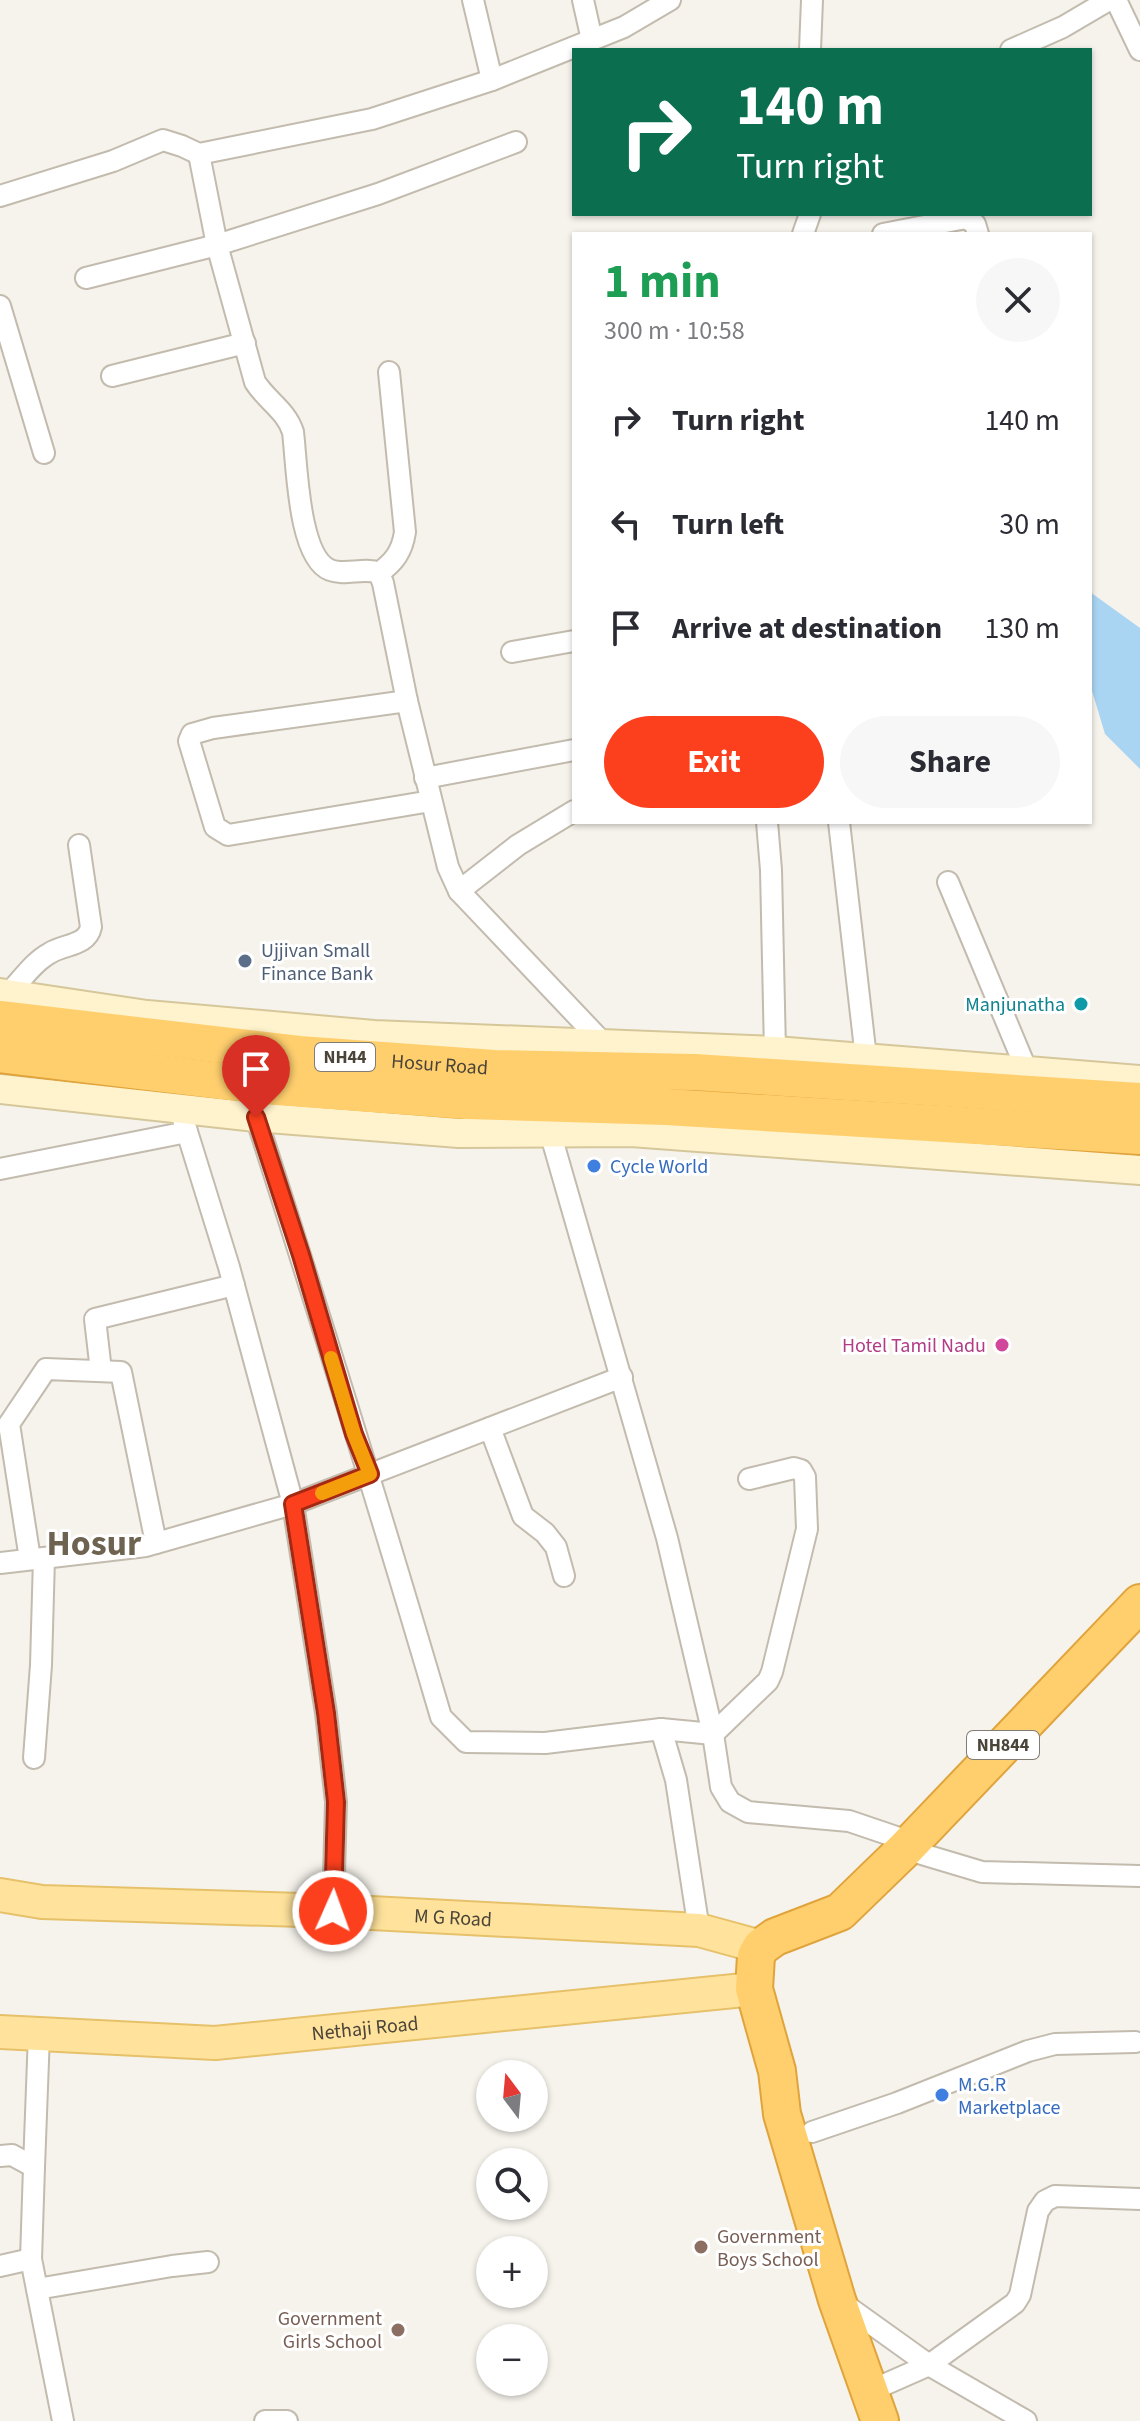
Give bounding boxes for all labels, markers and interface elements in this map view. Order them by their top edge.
text: 140 m [736,67,884,146]
icon: right [604,80,708,184]
text: Turn right [736,141,884,192]
text: 1 min [604,248,721,316]
button: close [976,258,1060,342]
text: 300 m · 10:58 [604,312,745,349]
icon: right [604,398,648,442]
text: Turn right [672,399,804,442]
text: 140 m [984,399,1060,442]
icon: left [604,502,648,546]
text: Turn left [672,503,784,546]
text: 30 m [999,503,1060,546]
icon: arrive [604,606,648,650]
text: Arrive at destination [672,607,942,650]
text: 130 m [984,607,1060,650]
button: Exit [604,716,824,808]
button: Share [840,716,1060,808]
place label: Ujjivan Small Finance Bank [261,937,373,988]
marker: Ujjivan Small Finance Bank [236,952,254,970]
place label: Manjunatha [965,991,1065,1019]
marker: Manjunatha [1072,995,1090,1013]
pin [222,1035,290,1117]
road number: NH44 [315,1043,375,1071]
icon: arrive [234,1047,278,1091]
street label: Hosur Road [390,1048,489,1083]
place label: Cycle World [610,1153,708,1181]
marker: Cycle World [585,1157,603,1175]
place label: Hotel Tamil Nadu [842,1332,986,1360]
marker: Hotel Tamil Nadu [993,1336,1011,1354]
district label: Hosur [47,1518,142,1569]
road number: NH844 [967,1731,1039,1759]
position arrow [291,1869,375,1953]
street label: M G Road [413,1902,493,1934]
street label: Nethaji Road [310,2010,420,2048]
north arrow [476,2060,548,2132]
map controls [476,2060,548,2396]
place label: M.G.R Marketplace [958,2071,1061,2122]
marker: M.G.R Marketplace [933,2086,951,2104]
button: search [476,2148,548,2220]
place label: Government Boys School [717,2223,822,2274]
button: + [476,2236,548,2308]
marker: Government Boys School [692,2238,710,2256]
place label: Government Girls School [278,2305,382,2356]
marker: Government Girls School [389,2321,407,2339]
button: − [476,2324,548,2396]

